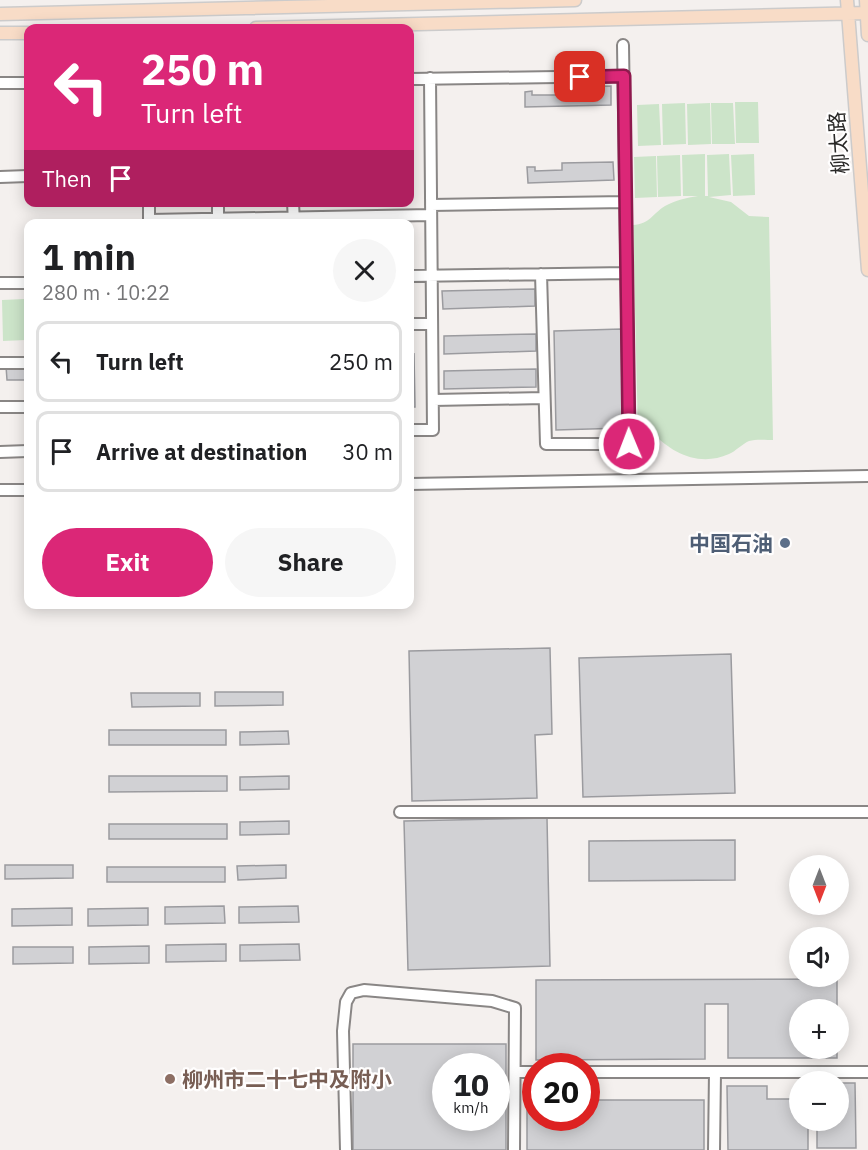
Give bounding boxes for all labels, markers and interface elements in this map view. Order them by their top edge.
text: 250 m [141,42,264,97]
icon: left [42,48,120,126]
pin [554,51,605,102]
icon: arrive [563,60,596,93]
text: Turn left [141,95,242,130]
street label: 柳太路 [822,111,854,175]
icon: arrive [104,162,137,195]
text: Then [42,164,92,193]
text: 1 min [42,233,136,280]
button: close [333,239,396,302]
text: 280 m · 10:22 [42,279,170,306]
icon: left [45,345,78,378]
text: Turn left [96,347,184,376]
text: 250 m [329,347,393,376]
position arrow [597,412,661,476]
icon: arrive [45,435,78,468]
text: Arrive at destination [96,437,307,466]
text: 30 m [342,437,393,466]
button: Exit [42,528,213,597]
button: Share [225,528,396,597]
place label: 中国石油 [689,529,773,557]
marker: 中国石油 [778,536,792,550]
north arrow [789,855,849,915]
map controls [789,855,849,1131]
button: sound [789,927,849,987]
button: + [789,999,849,1059]
speed limit sign: 20 [522,1053,600,1131]
place label: 柳州市二十七中及附小 [182,1065,392,1093]
text: 10 [453,1065,489,1104]
button: − [789,1071,849,1131]
marker: 柳州市二十七中及附小 [163,1072,177,1086]
text: km/h [453,1098,489,1117]

